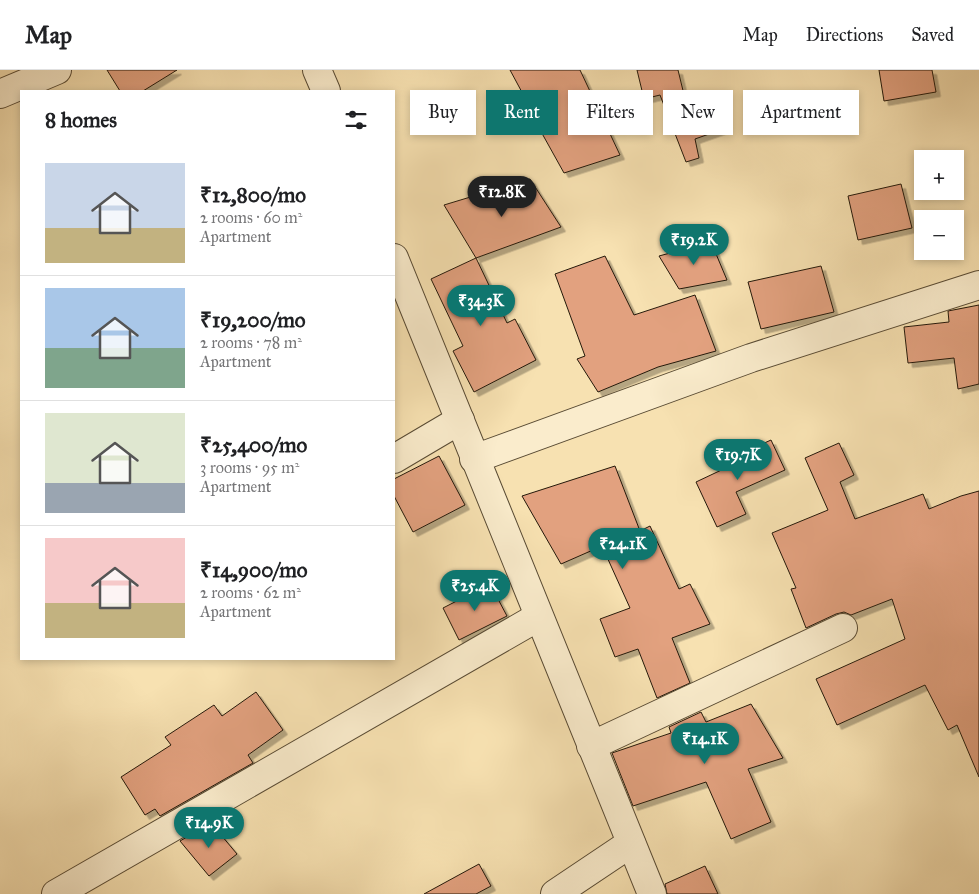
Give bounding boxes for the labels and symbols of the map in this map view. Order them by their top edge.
pin: ₹12.8K [461,176,543,218]
pin: ₹19.2K [653,224,735,266]
pin: ₹34.3K [440,284,522,327]
pin: ₹19.7K [697,438,779,481]
pin: ₹24.1K [582,528,664,570]
pin: ₹25.4K [434,570,516,612]
pin: ₹14.1K [664,722,746,765]
pin: ₹14.9K [168,806,250,849]

